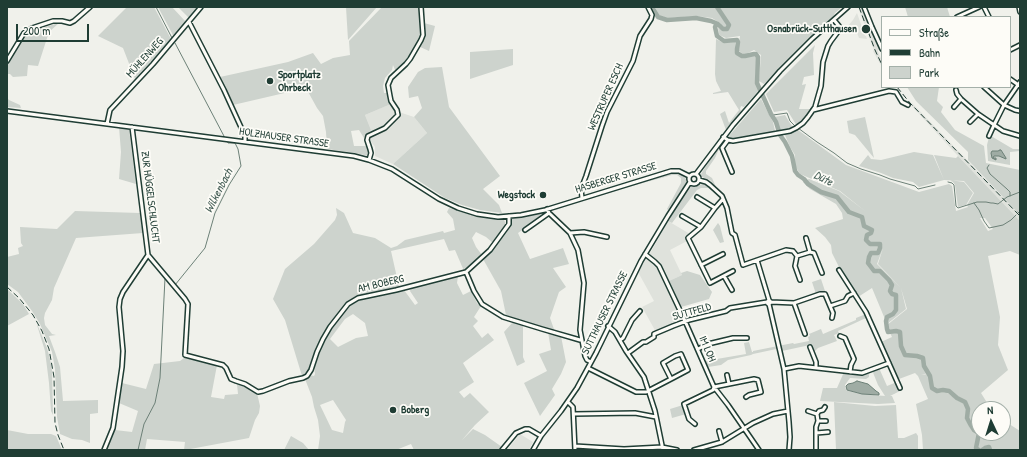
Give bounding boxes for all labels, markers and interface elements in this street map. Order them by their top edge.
scale bar [18,16,91,42]
legend [881,16,1011,88]
text: 200 m [23,22,50,39]
place label: Osnabrück-Sutthausen [767,22,857,36]
marker: Osnabrück-Sutthausen [860,23,872,35]
text: Straße [919,24,949,41]
street label: MÜHLENWEG [124,35,166,81]
text: Bahn [919,44,940,61]
street label: WESTRUPER ESCH [585,62,627,132]
text: Park [919,64,939,81]
place label: Sportplatz Ohrbeck [278,68,321,94]
marker: Sportplatz Ohrbeck [265,76,275,86]
street label: HOLZHAUSER STRASSE [238,125,330,151]
street label: ZUR HÜGGELSCHLUCHT [138,150,162,244]
street label: HASBERGER STRASSE [574,159,658,197]
water label: Wilkenbach [202,166,236,216]
water label: Düte [811,168,835,190]
place label: Wegstock [498,188,535,202]
marker: Wegstock [538,190,548,200]
street label: SUTTHAUSER STRASSE [579,269,631,357]
street label: AM BOBERG [357,272,405,296]
street label: SUTTFELD [671,300,713,324]
street label: IM LOH [696,334,718,364]
north arrow [971,401,1011,441]
place label: Boberg [401,403,429,417]
text: N [987,403,994,417]
marker: Boberg [388,405,398,415]

